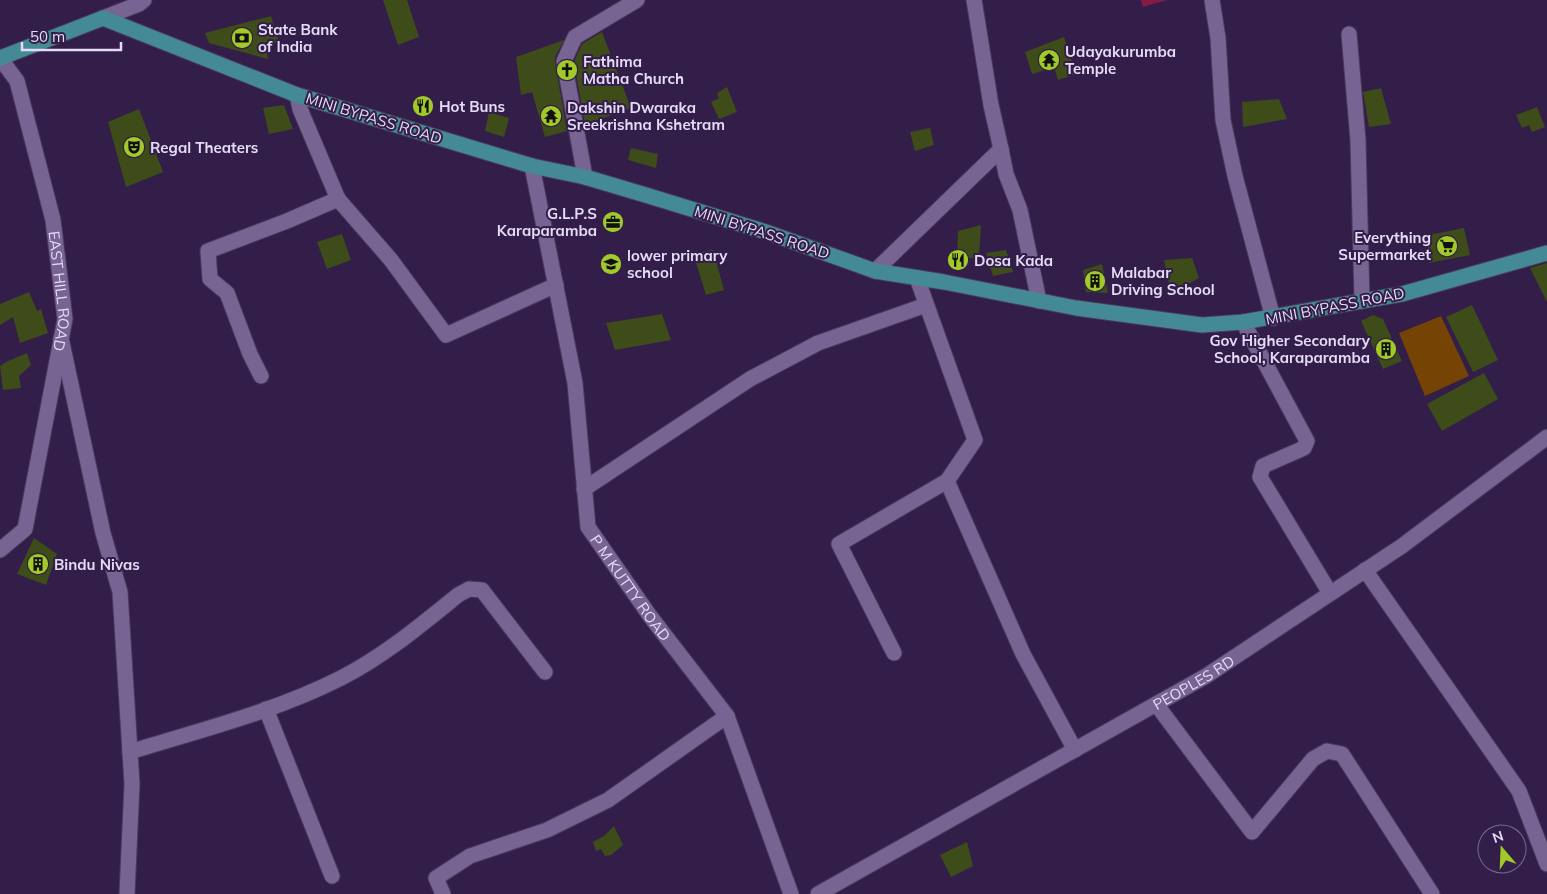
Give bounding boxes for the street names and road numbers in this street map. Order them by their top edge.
street label: MINI BYPASS ROAD [304,88,444,148]
street label: MINI BYPASS ROAD [692,201,832,263]
street label: EAST HILL ROAD [45,230,75,353]
street label: MINI BYPASS ROAD [1264,283,1406,329]
street label: P M KUTTY ROAD [587,531,675,645]
street label: PEOPLES RD [1149,651,1238,714]

